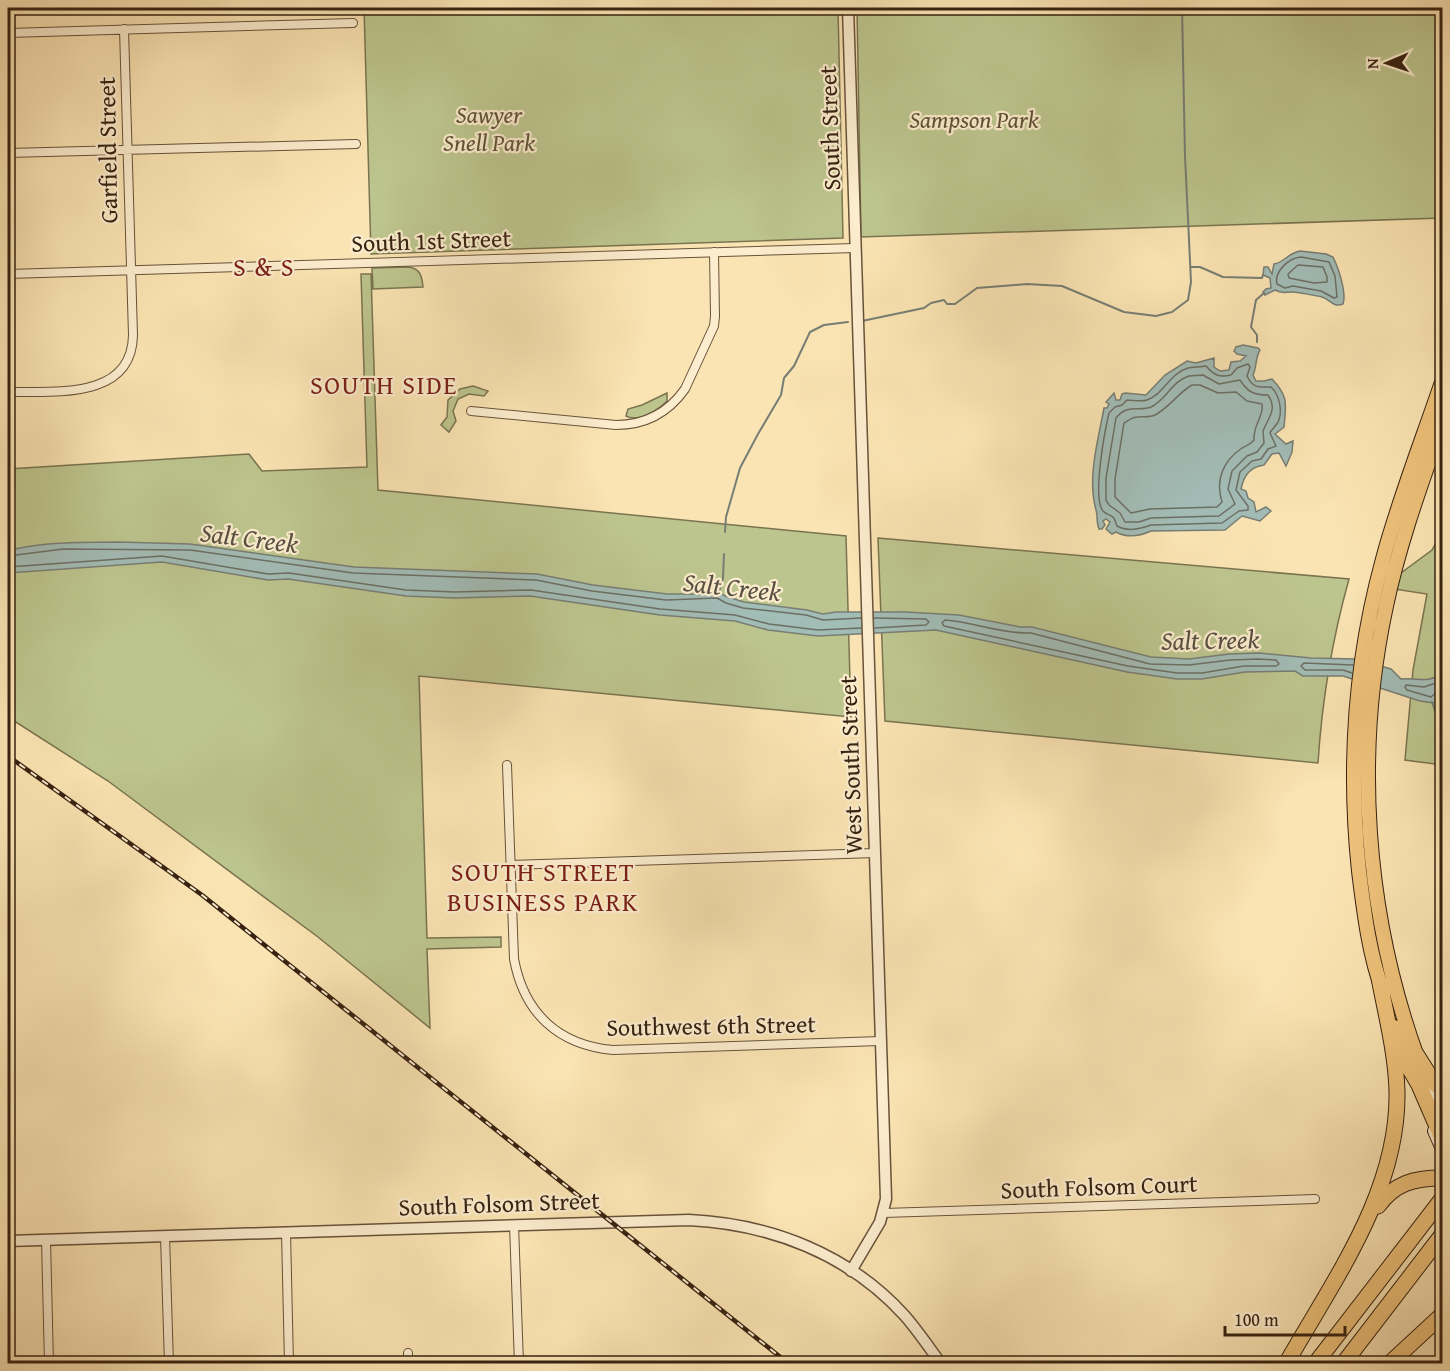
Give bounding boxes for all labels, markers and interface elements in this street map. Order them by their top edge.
north arrow [1357,33,1417,93]
text: N [1360,57,1384,69]
street label: South Street [810,64,849,191]
street label: Garfield Street [89,76,126,224]
park label: Sawyer Snell Park [443,97,535,160]
park label: Sampson Park [909,102,1039,137]
street label: South 1st Street [351,220,512,261]
district label: S & S [233,247,295,286]
district label: SOUTH SIDE [310,365,458,404]
water label: Salt Creek [198,512,300,563]
water label: Salt Creek [681,562,783,611]
water label: Salt Creek [1161,619,1260,660]
street label: West South Street [830,674,871,855]
district label: SOUTH STREET BUSINESS PARK [447,852,639,921]
street label: Southwest 6th Street [606,1006,817,1045]
street label: South Folsom Court [1000,1166,1199,1207]
street label: South Folsom Street [398,1182,601,1225]
scale bar [1225,1299,1345,1337]
text: 100 m [1234,1306,1279,1333]

